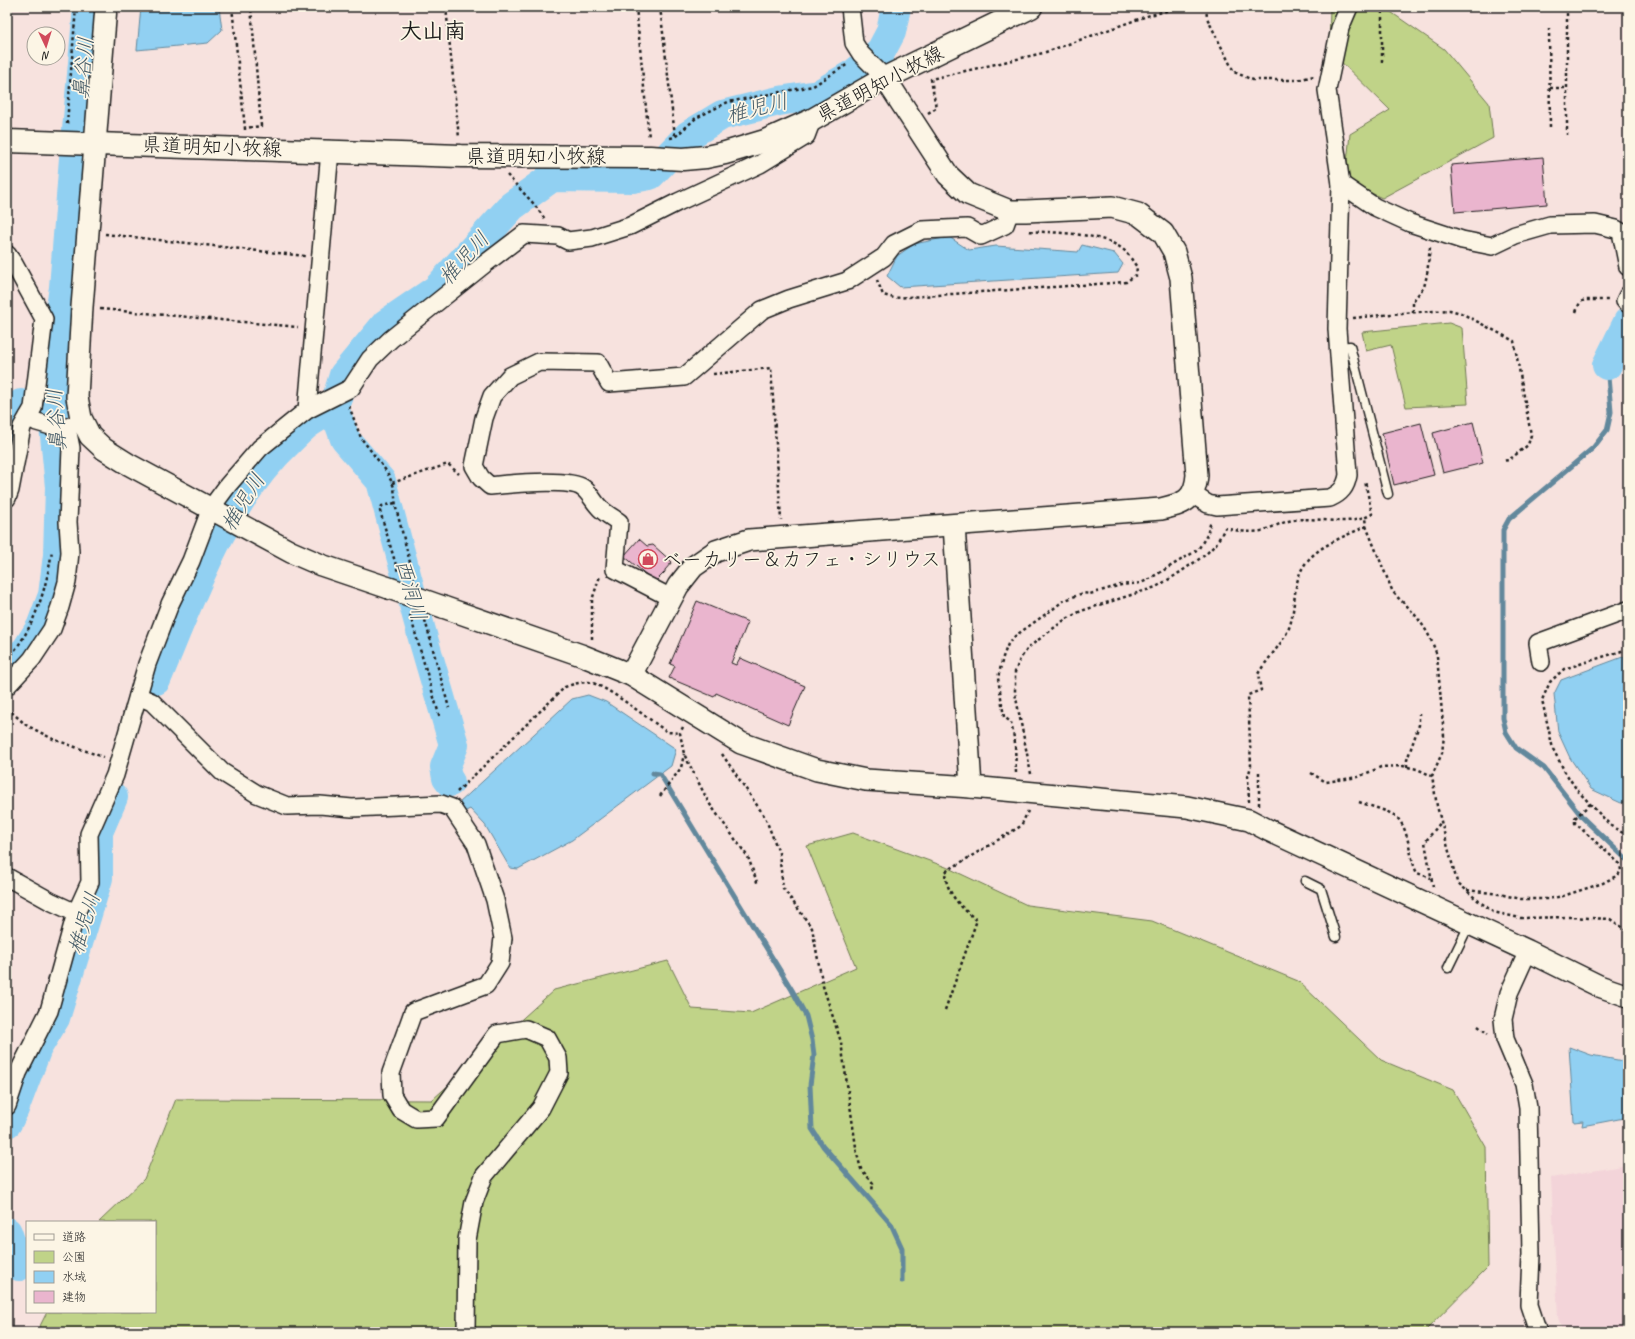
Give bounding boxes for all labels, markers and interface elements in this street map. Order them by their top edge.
district label: 大山南 [400,17,466,45]
north arrow [26,26,66,66]
water label: 鼻谷川 [67,35,99,101]
street label: 県道明知小牧線 [812,40,948,128]
text: N [41,49,51,63]
water label: 椎児川 [723,88,791,128]
street label: 県道明知小牧線 [142,132,282,162]
street label: 県道明知小牧線 [466,144,606,169]
water label: 椎児川 [433,226,495,290]
water label: 鼻谷川 [41,388,71,452]
water label: 椎児川 [215,468,271,536]
place label: ベーカリー＆カフェ・シリウス [662,547,941,572]
shop icon: ベーカリー＆カフェ・シリウス [637,548,659,570]
water label: 西洞川 [390,556,432,624]
water label: 椎児川 [62,889,106,957]
legend [26,1221,156,1313]
text: 道路 [62,1229,86,1245]
text: 公園 [62,1249,86,1265]
text: 水域 [62,1269,86,1285]
text: 建物 [62,1289,86,1305]

